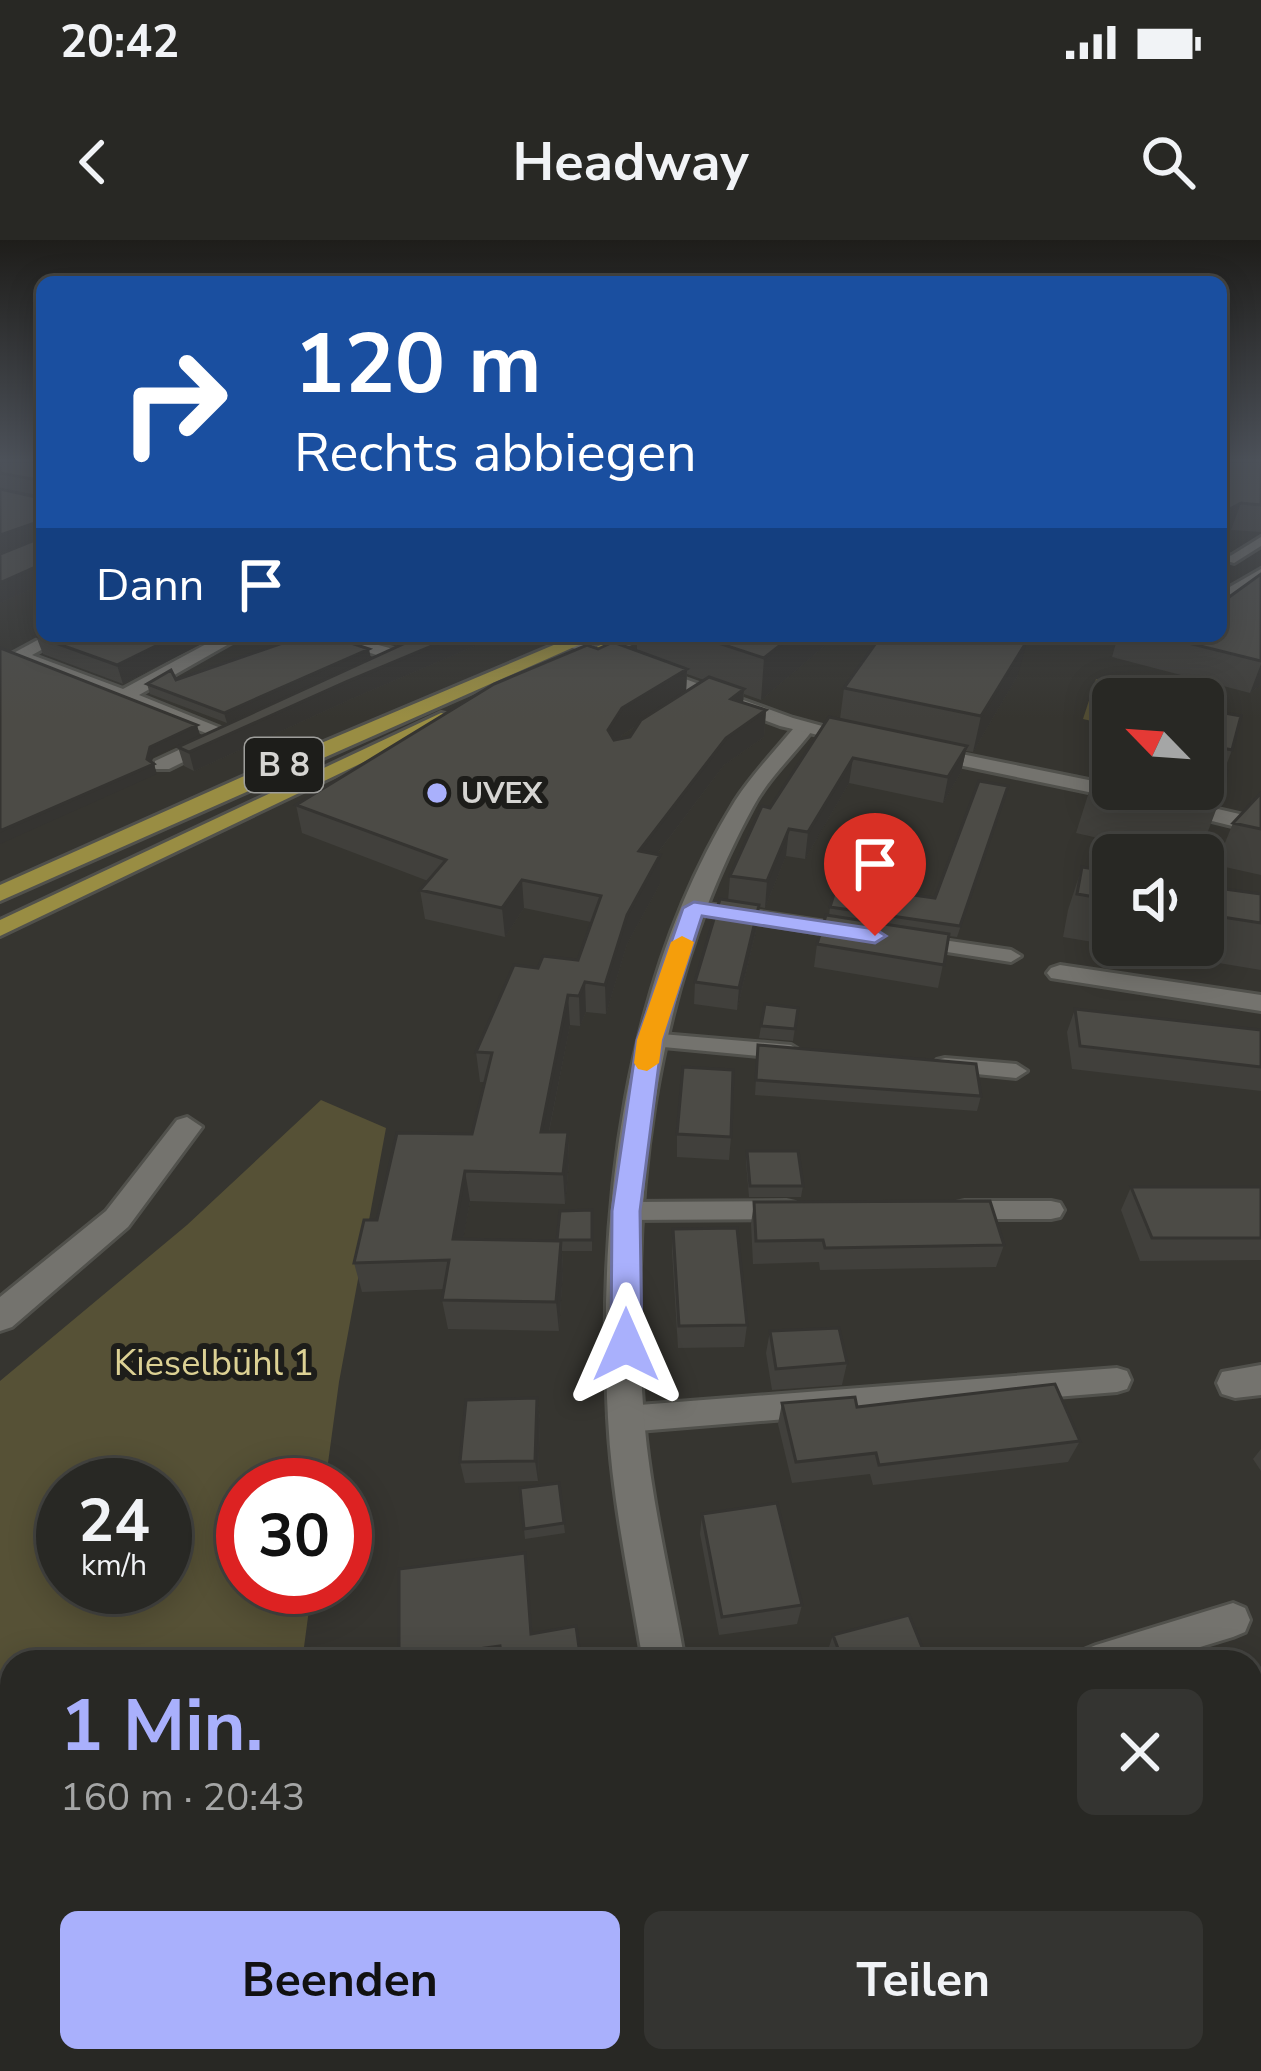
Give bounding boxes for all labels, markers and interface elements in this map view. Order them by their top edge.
text: 20:42 [60,12,179,73]
text: Headway [512,125,749,199]
icon: back [60,129,126,195]
icon: search [1135,129,1201,195]
text: 120 m [294,307,542,422]
icon: right [96,324,252,480]
text: Rechts abbiegen [294,416,697,490]
icon: arrive [228,552,294,618]
text: Dann [96,555,204,616]
north arrow [1092,678,1224,810]
map controls [1092,678,1224,966]
road number: B 8 [245,738,323,792]
place label: UVEX [461,773,543,814]
marker: UVEX [424,780,450,806]
pin [824,813,926,936]
icon: arrive [842,831,908,897]
button: sound [1092,834,1224,966]
position arrow [563,1282,689,1408]
park label: Kieselbühl 1 [114,1339,314,1388]
speed limit sign: 30 [216,1458,372,1614]
text: 24 [78,1480,150,1562]
text: km/h [81,1545,147,1586]
text: 1 Min. [60,1677,263,1775]
button: close [1077,1689,1203,1815]
text: 160 m · 20:43 [60,1771,305,1824]
button: Beenden [60,1911,620,2049]
button: Teilen [644,1911,1203,2049]

